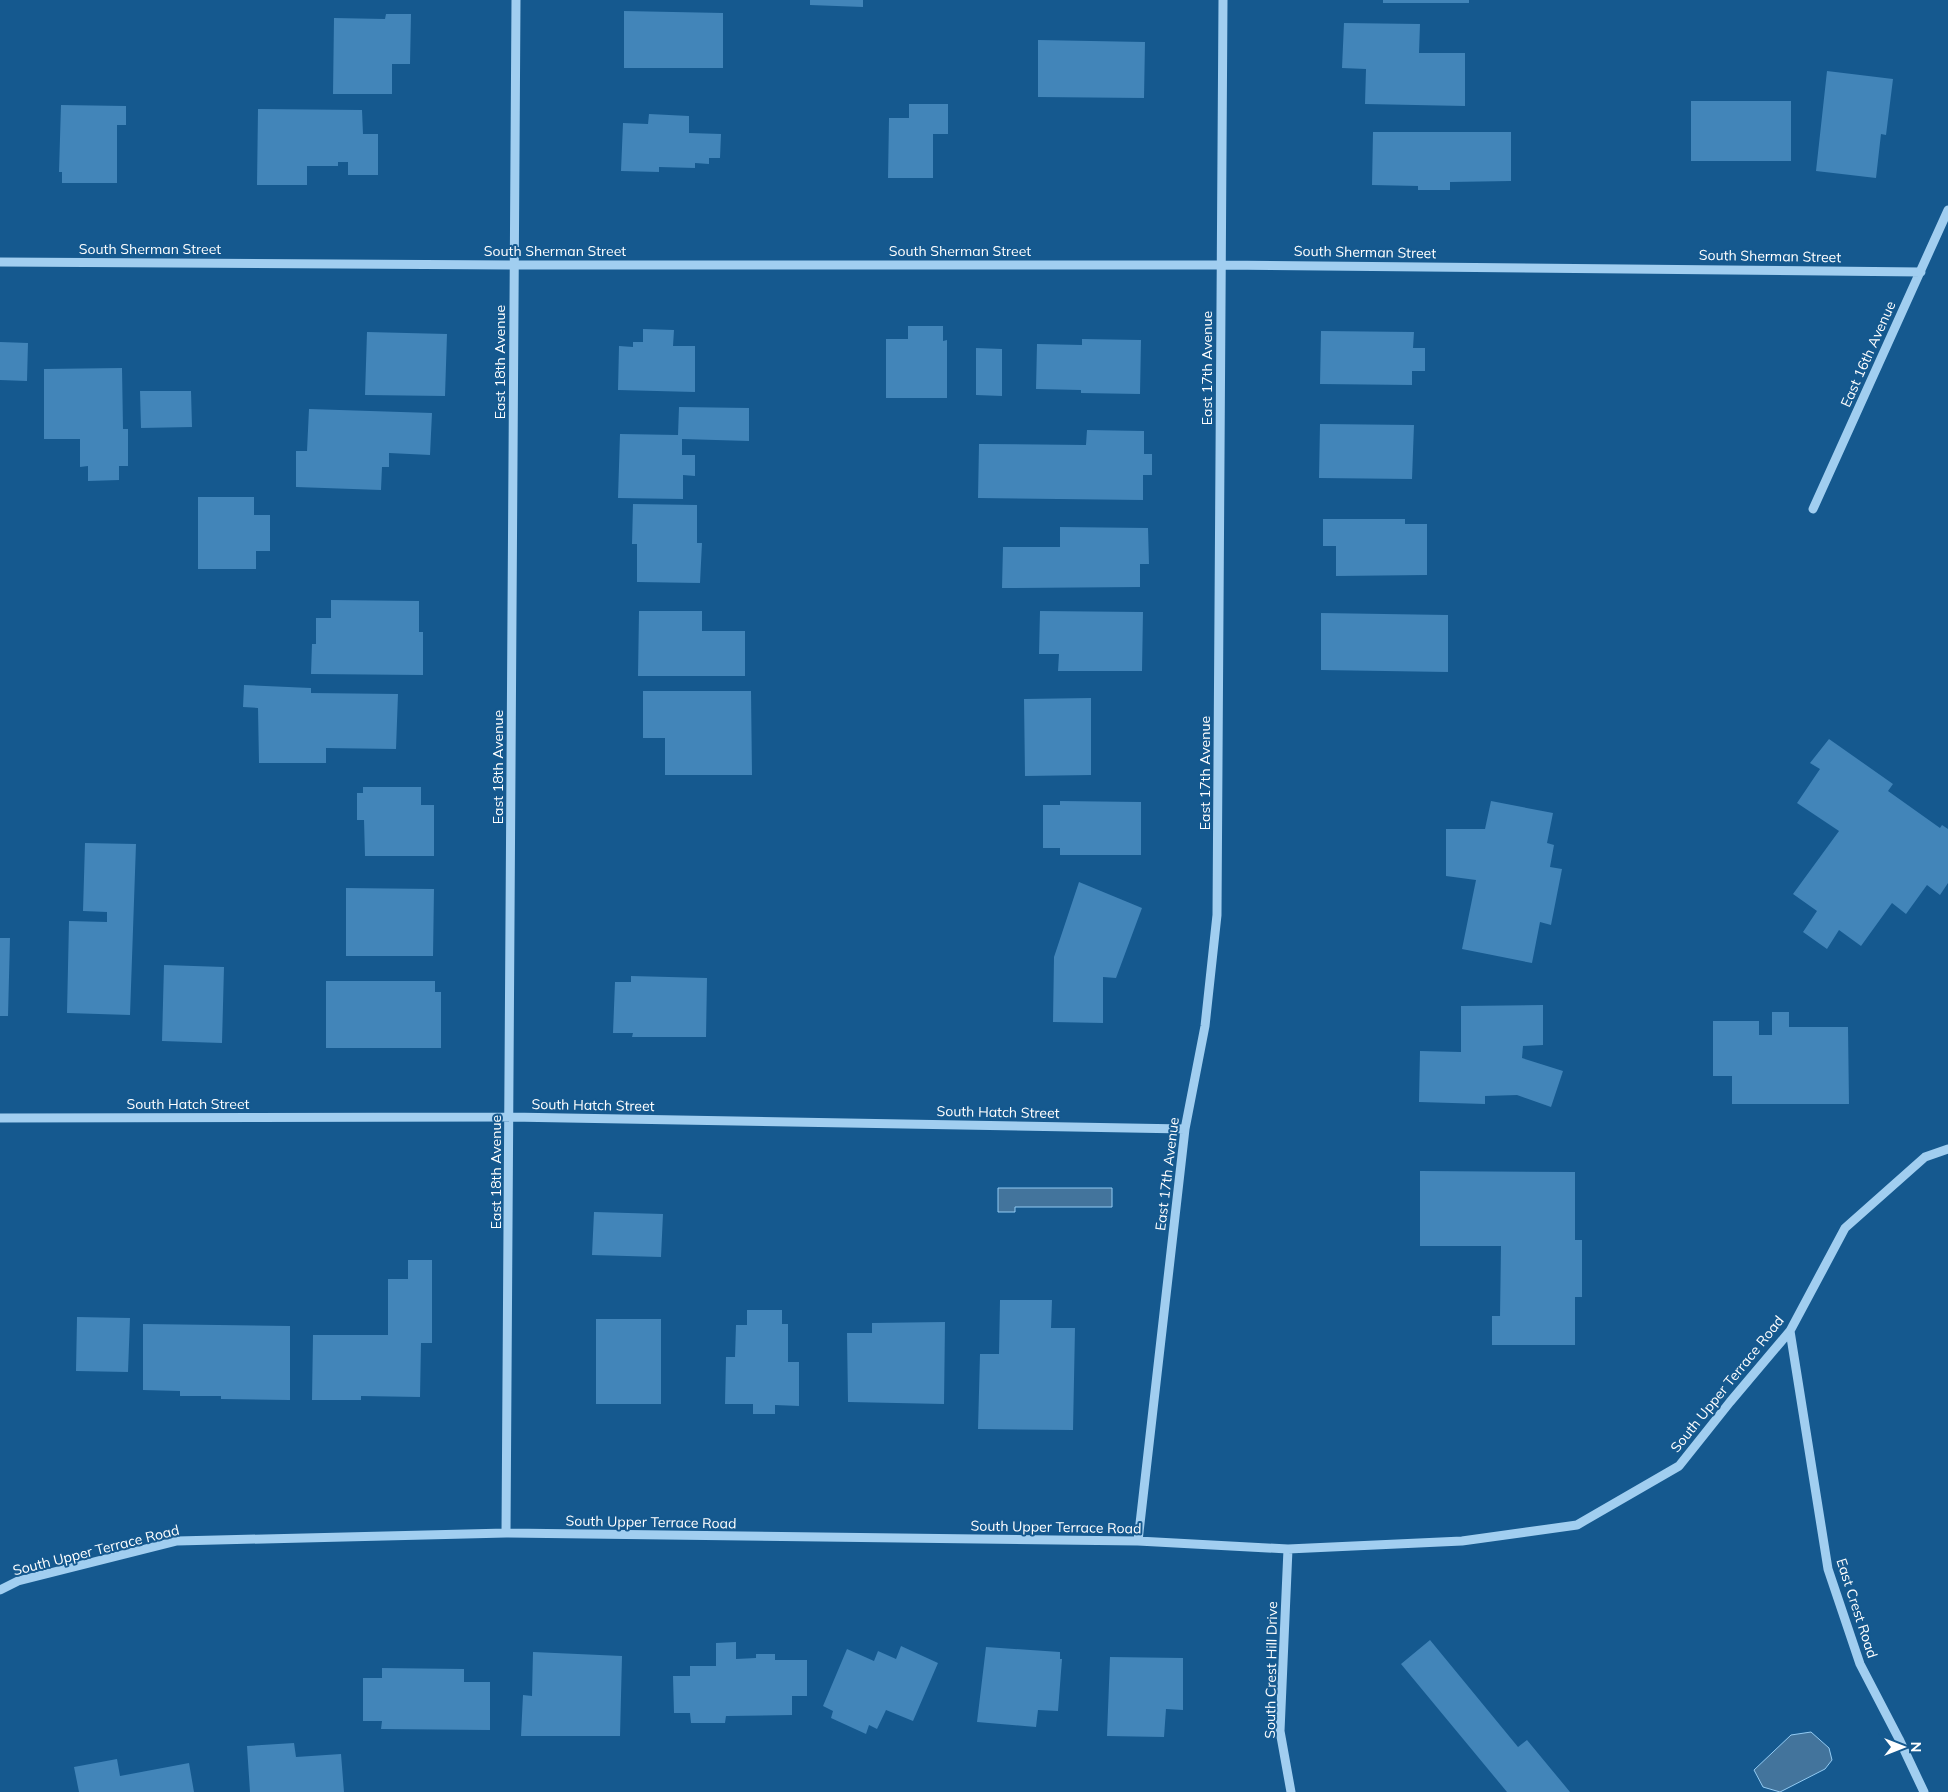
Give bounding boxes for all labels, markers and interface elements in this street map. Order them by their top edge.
street label: South Sherman Street [79,240,221,258]
street label: South Sherman Street [484,242,626,260]
street label: South Sherman Street [889,242,1031,260]
street label: South Sherman Street [1294,242,1436,262]
street label: South Sherman Street [1699,246,1841,266]
street label: East 16th Avenue [1837,298,1899,410]
street label: East 18th Avenue [491,305,509,419]
street label: East 17th Avenue [1198,311,1216,425]
street label: East 18th Avenue [489,710,507,824]
street label: East 17th Avenue [1196,716,1214,830]
street label: South Hatch Street [126,1095,250,1113]
street label: South Hatch Street [531,1095,655,1115]
street label: South Hatch Street [936,1102,1060,1122]
street label: East 18th Avenue [487,1115,505,1229]
street label: East 17th Avenue [1151,1116,1183,1232]
street label: South Upper Terrace Road [1666,1312,1788,1456]
street label: South Upper Terrace Road [565,1512,737,1532]
street label: South Upper Terrace Road [970,1517,1142,1537]
street label: South Upper Terrace Road [11,1521,181,1579]
street label: East Crest Road [1832,1556,1882,1660]
street label: South Crest Hill Drive [1261,1601,1281,1739]
north arrow [1878,1722,1928,1772]
text: N [1907,1742,1925,1752]

